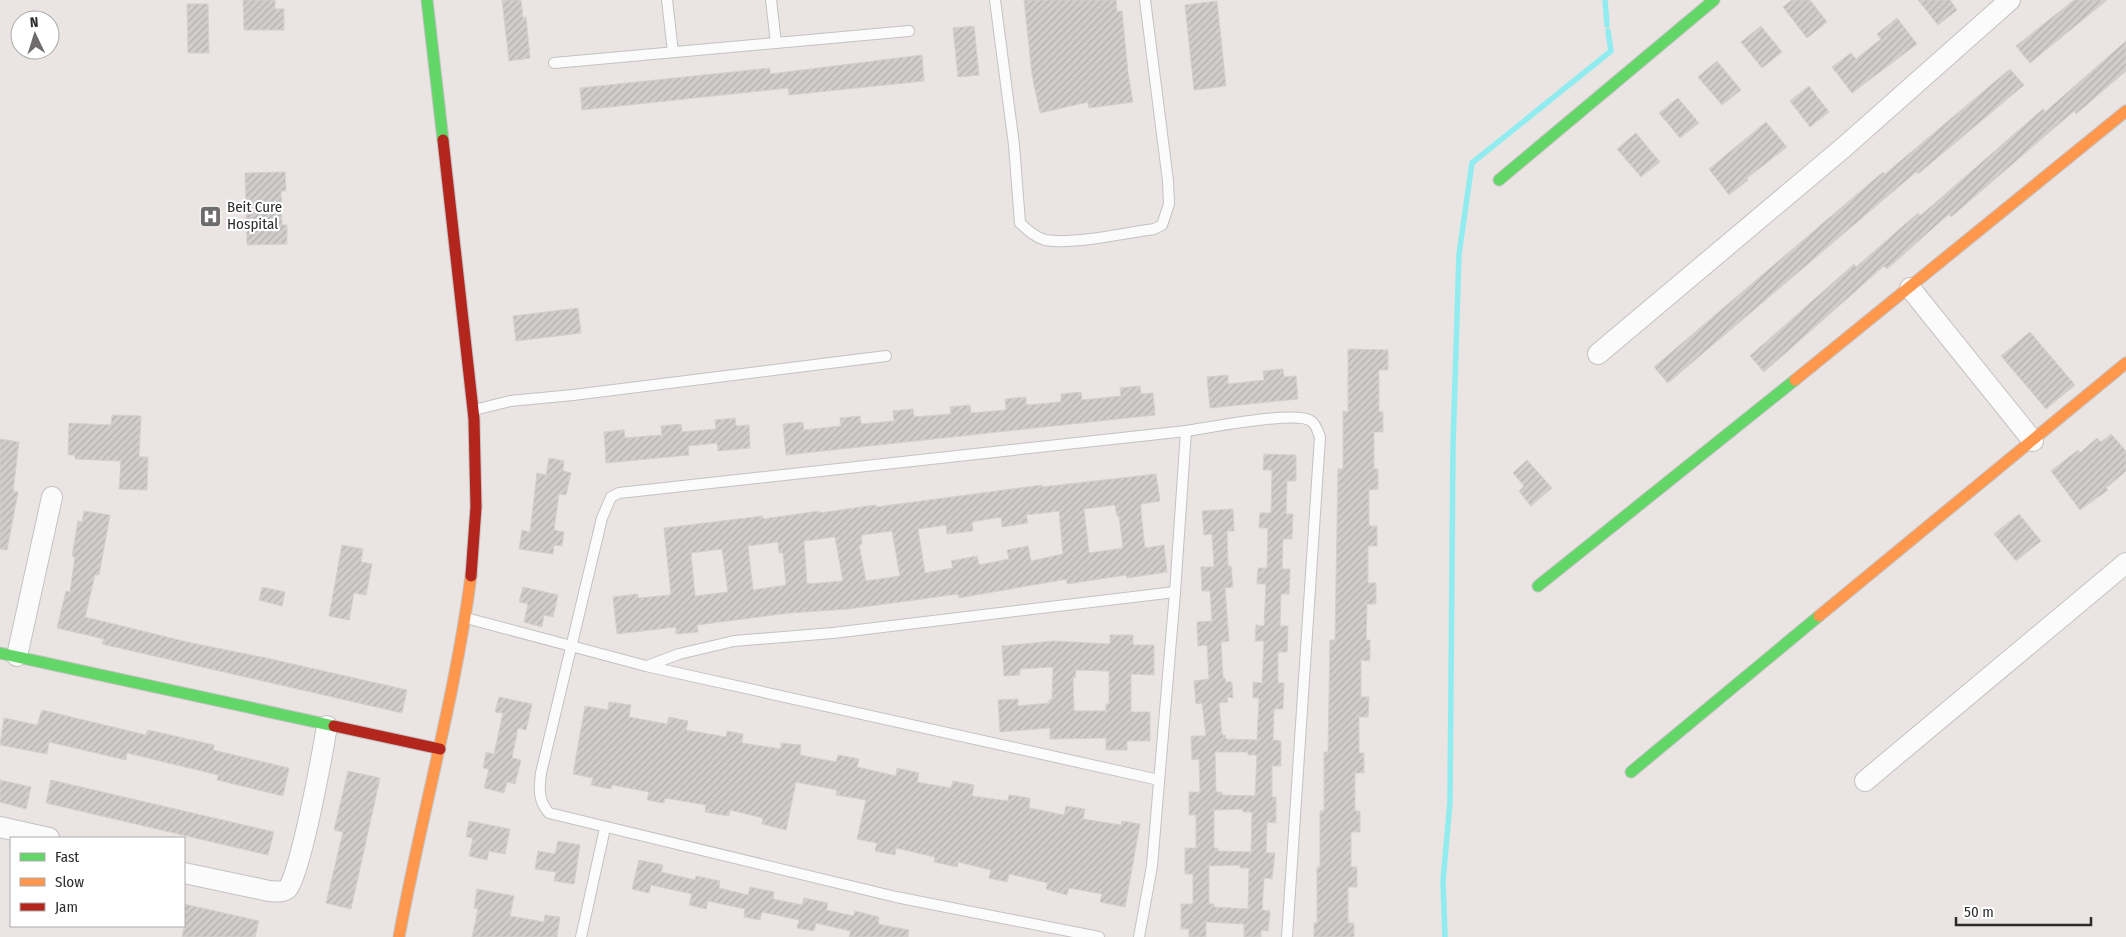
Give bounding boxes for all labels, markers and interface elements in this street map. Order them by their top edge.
north arrow [10,10,60,60]
text: N [29,14,39,31]
place label: Beit Cure Hospital [227,198,282,233]
hospital icon: Beit Cure Hospital [199,204,223,228]
legend [10,837,185,927]
text: Fast [55,848,79,866]
text: Slow [55,873,84,891]
scale bar [1956,894,2091,926]
text: Jam [55,898,78,916]
text: 50 m [1964,903,1994,921]

